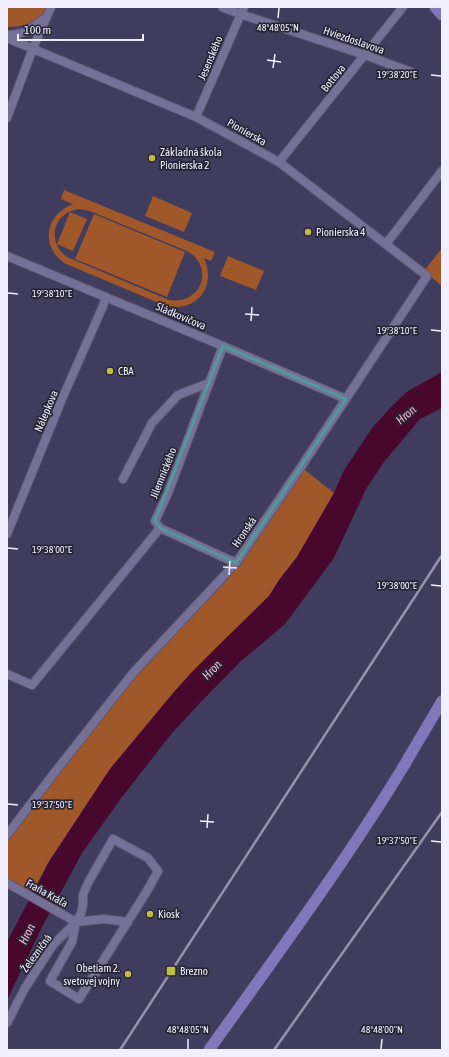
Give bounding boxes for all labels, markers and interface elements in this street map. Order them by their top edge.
scale bar [18,16,143,42]
text: 48°48'05"N [257,22,299,33]
text: 100 m [24,23,51,37]
street label: Hviezdoslavova [322,24,386,56]
street label: Jesenského [195,34,225,82]
street label: Bottova [319,62,347,94]
text: 19°38'20"E [377,69,418,80]
street label: Pionierska [225,116,269,148]
place label: Základná škola Pionierska 2 [160,146,222,171]
marker: Základná škola Pionierska 2 [147,153,157,163]
place label: Pionierska 4 [316,226,366,238]
marker: Pionierska 4 [303,227,313,237]
text: 19°38'10"E [32,288,73,299]
street label: Sládkovičova [154,300,208,332]
text: 19°38'10"E [377,325,418,336]
place label: CBA [118,365,134,377]
marker: CBA [105,366,115,376]
street label: Nálepkova [32,388,60,434]
water label: Hron [393,403,419,427]
street label: Jilemnického [147,446,179,500]
street label: Hronská [230,515,258,549]
text: 19°38'00"E [32,544,73,555]
text: 19°38'00"E [377,580,418,591]
water label: Hron [199,657,225,683]
text: 19°37'50"E [32,799,73,810]
text: 19°37'50"E [377,835,418,846]
street label: Fraňa Kráľa [24,877,70,909]
place label: Kiosk [158,908,180,920]
marker: Kiosk [145,909,155,919]
water label: Hron [16,921,38,947]
street label: Železničná [18,932,54,974]
place label: Obetiam 2. svetovej vojny [63,962,120,987]
marker: Brezno [165,965,177,977]
place label: Brezno [180,965,208,977]
marker: Obetiam 2. svetovej vojny [123,969,133,979]
text: 48°48'05"N [167,1024,209,1035]
text: 48°48'00"N [361,1024,403,1035]

